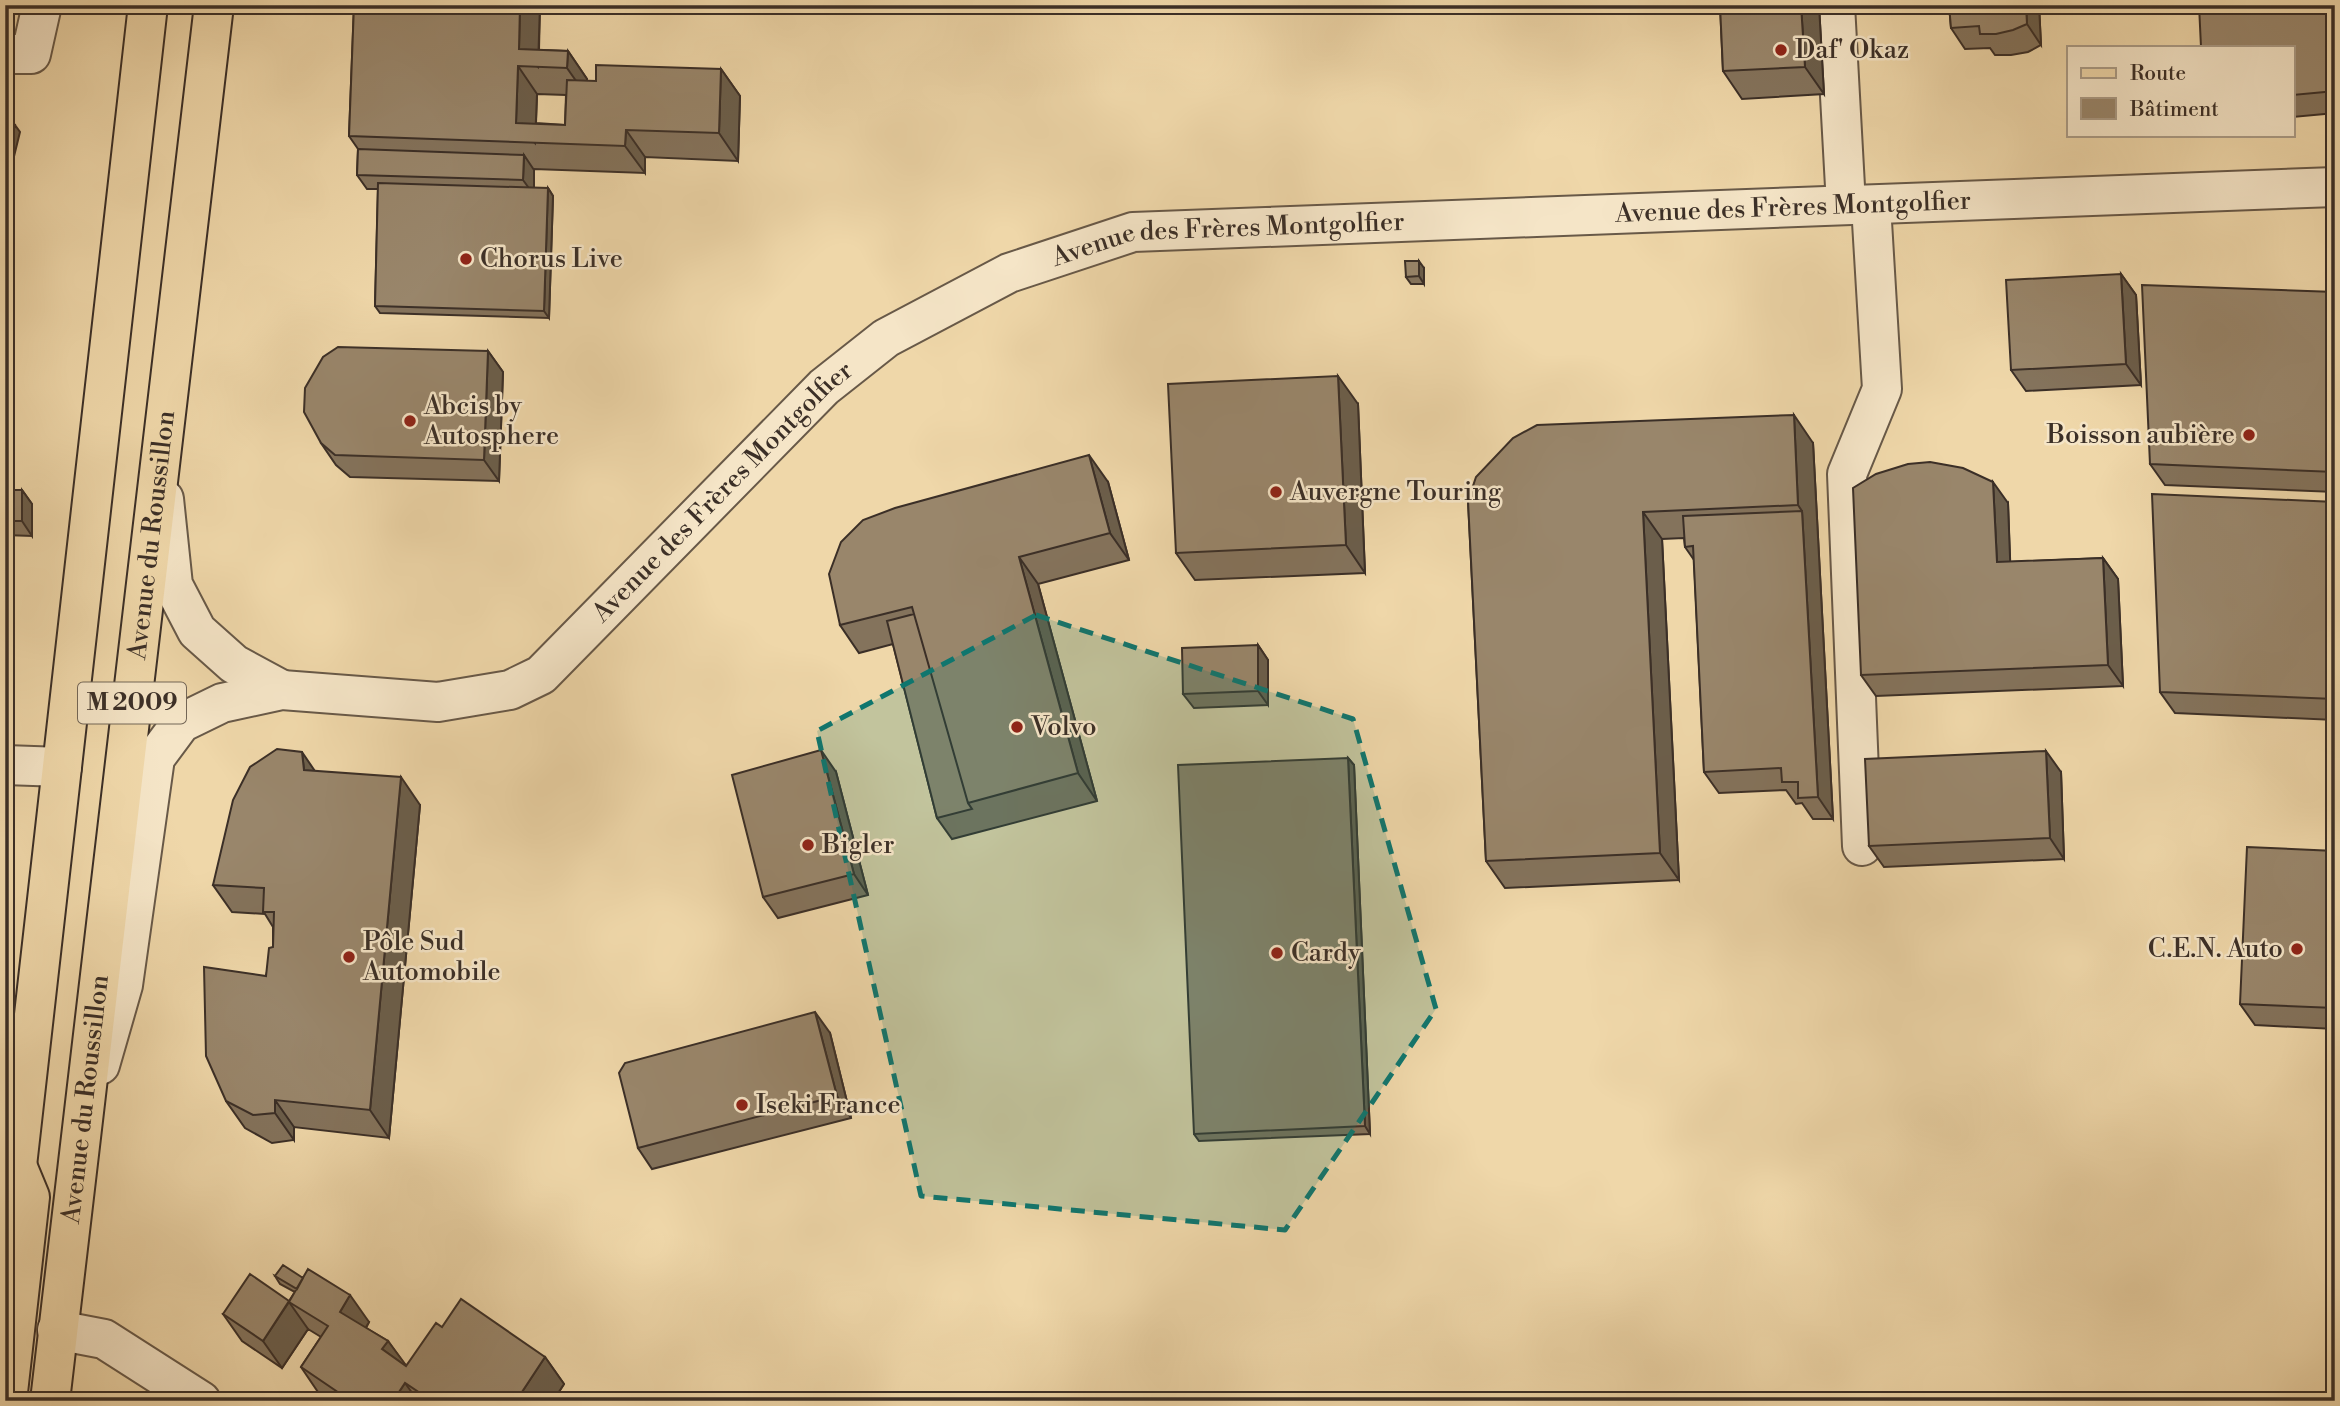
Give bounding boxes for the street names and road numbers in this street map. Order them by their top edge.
street label: Avenue des Frères Montgolfier [1613,185,1972,230]
street label: Avenue des Frères Montgolfier [1047,206,1405,274]
street label: Avenue des Frères Montgolfier [585,354,859,630]
street label: Avenue du Roussillon [121,409,182,662]
road number: M 2009 [78,682,186,724]
street label: Avenue du Roussillon [55,973,116,1226]

